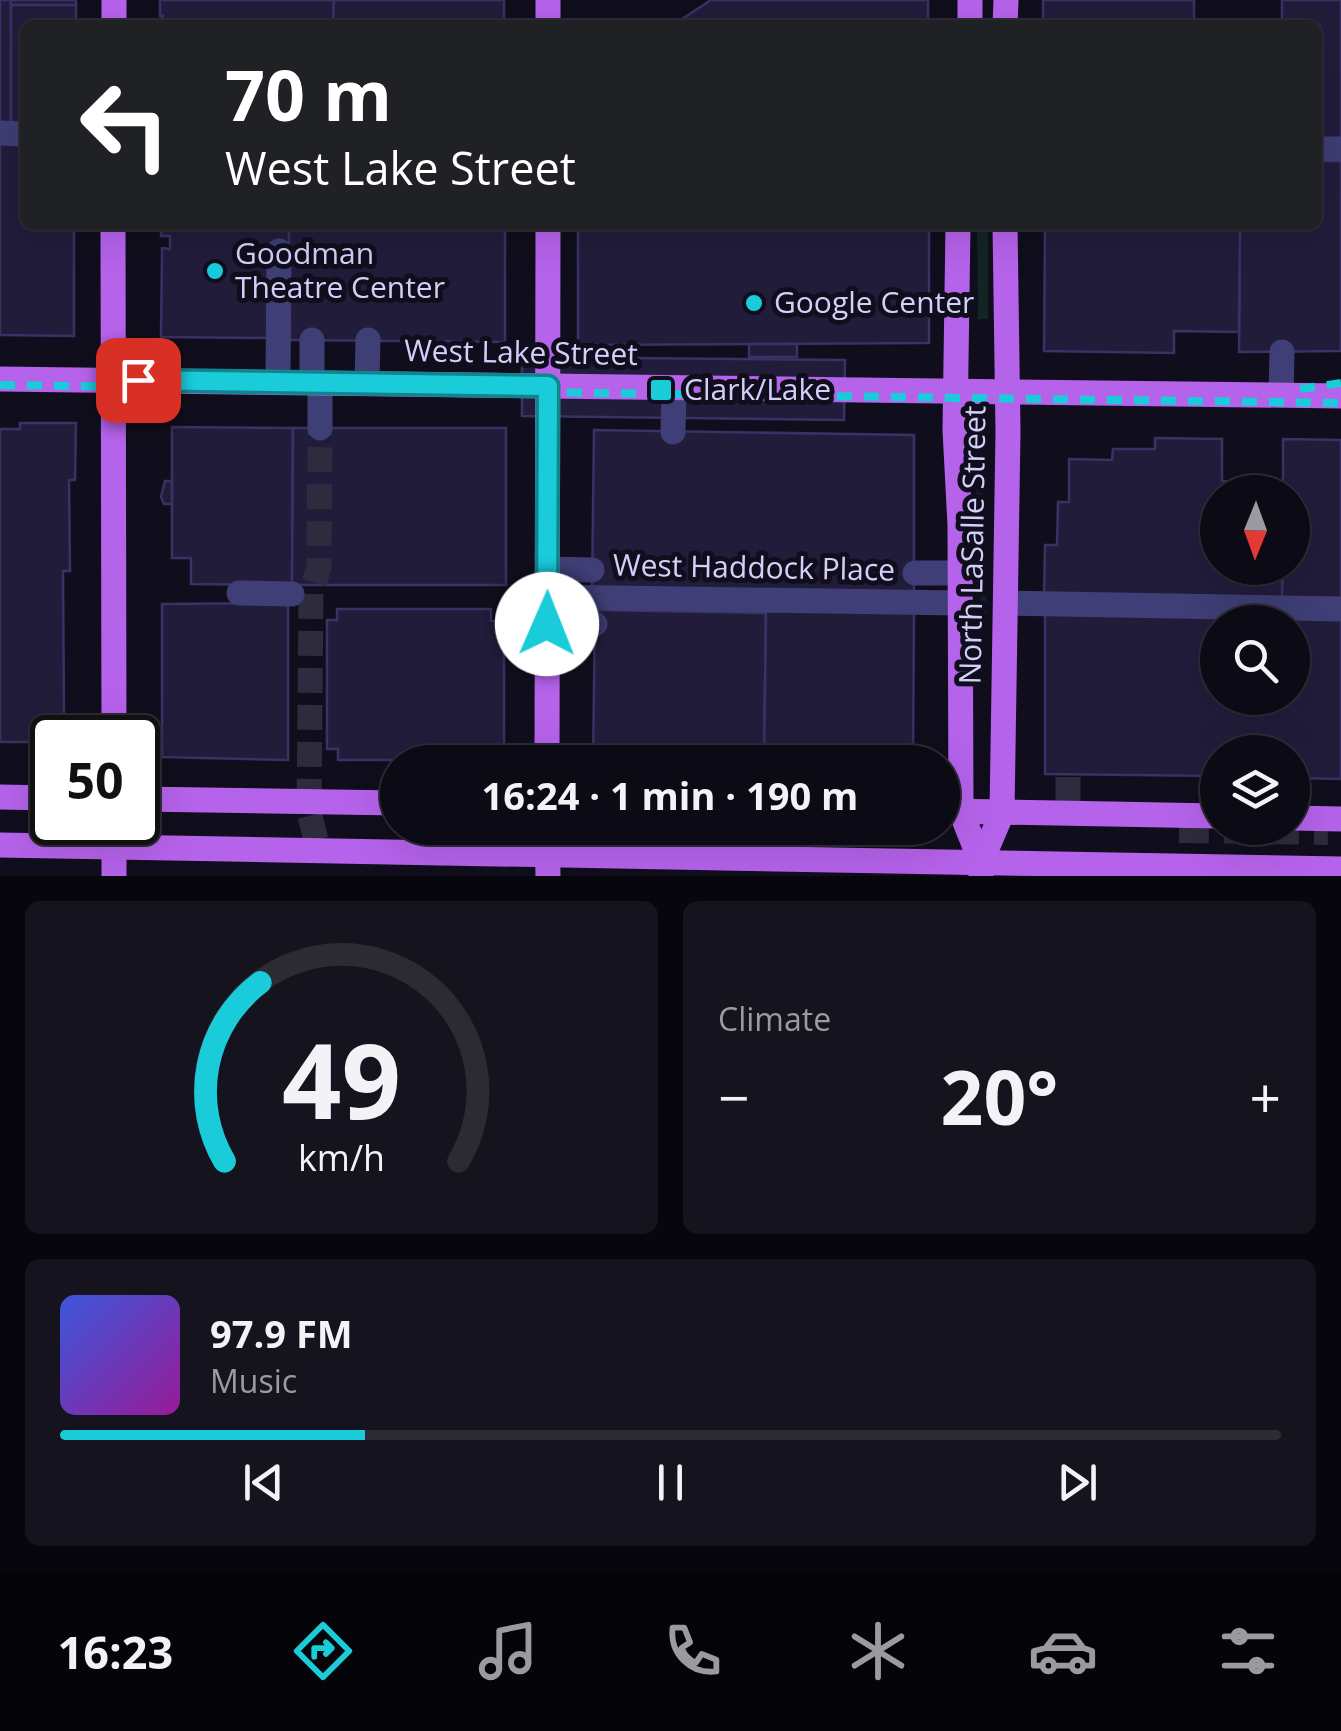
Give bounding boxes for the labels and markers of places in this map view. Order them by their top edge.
place label: Goodman Theatre Center [235,232,445,307]
marker: Goodman Theatre Center [204,260,226,282]
place label: Google Center [774,281,974,322]
marker: Google Center [743,292,765,314]
pin [96,338,181,423]
place label: Clark/Lake [684,368,831,409]
marker: Clark/Lake [648,377,674,403]

